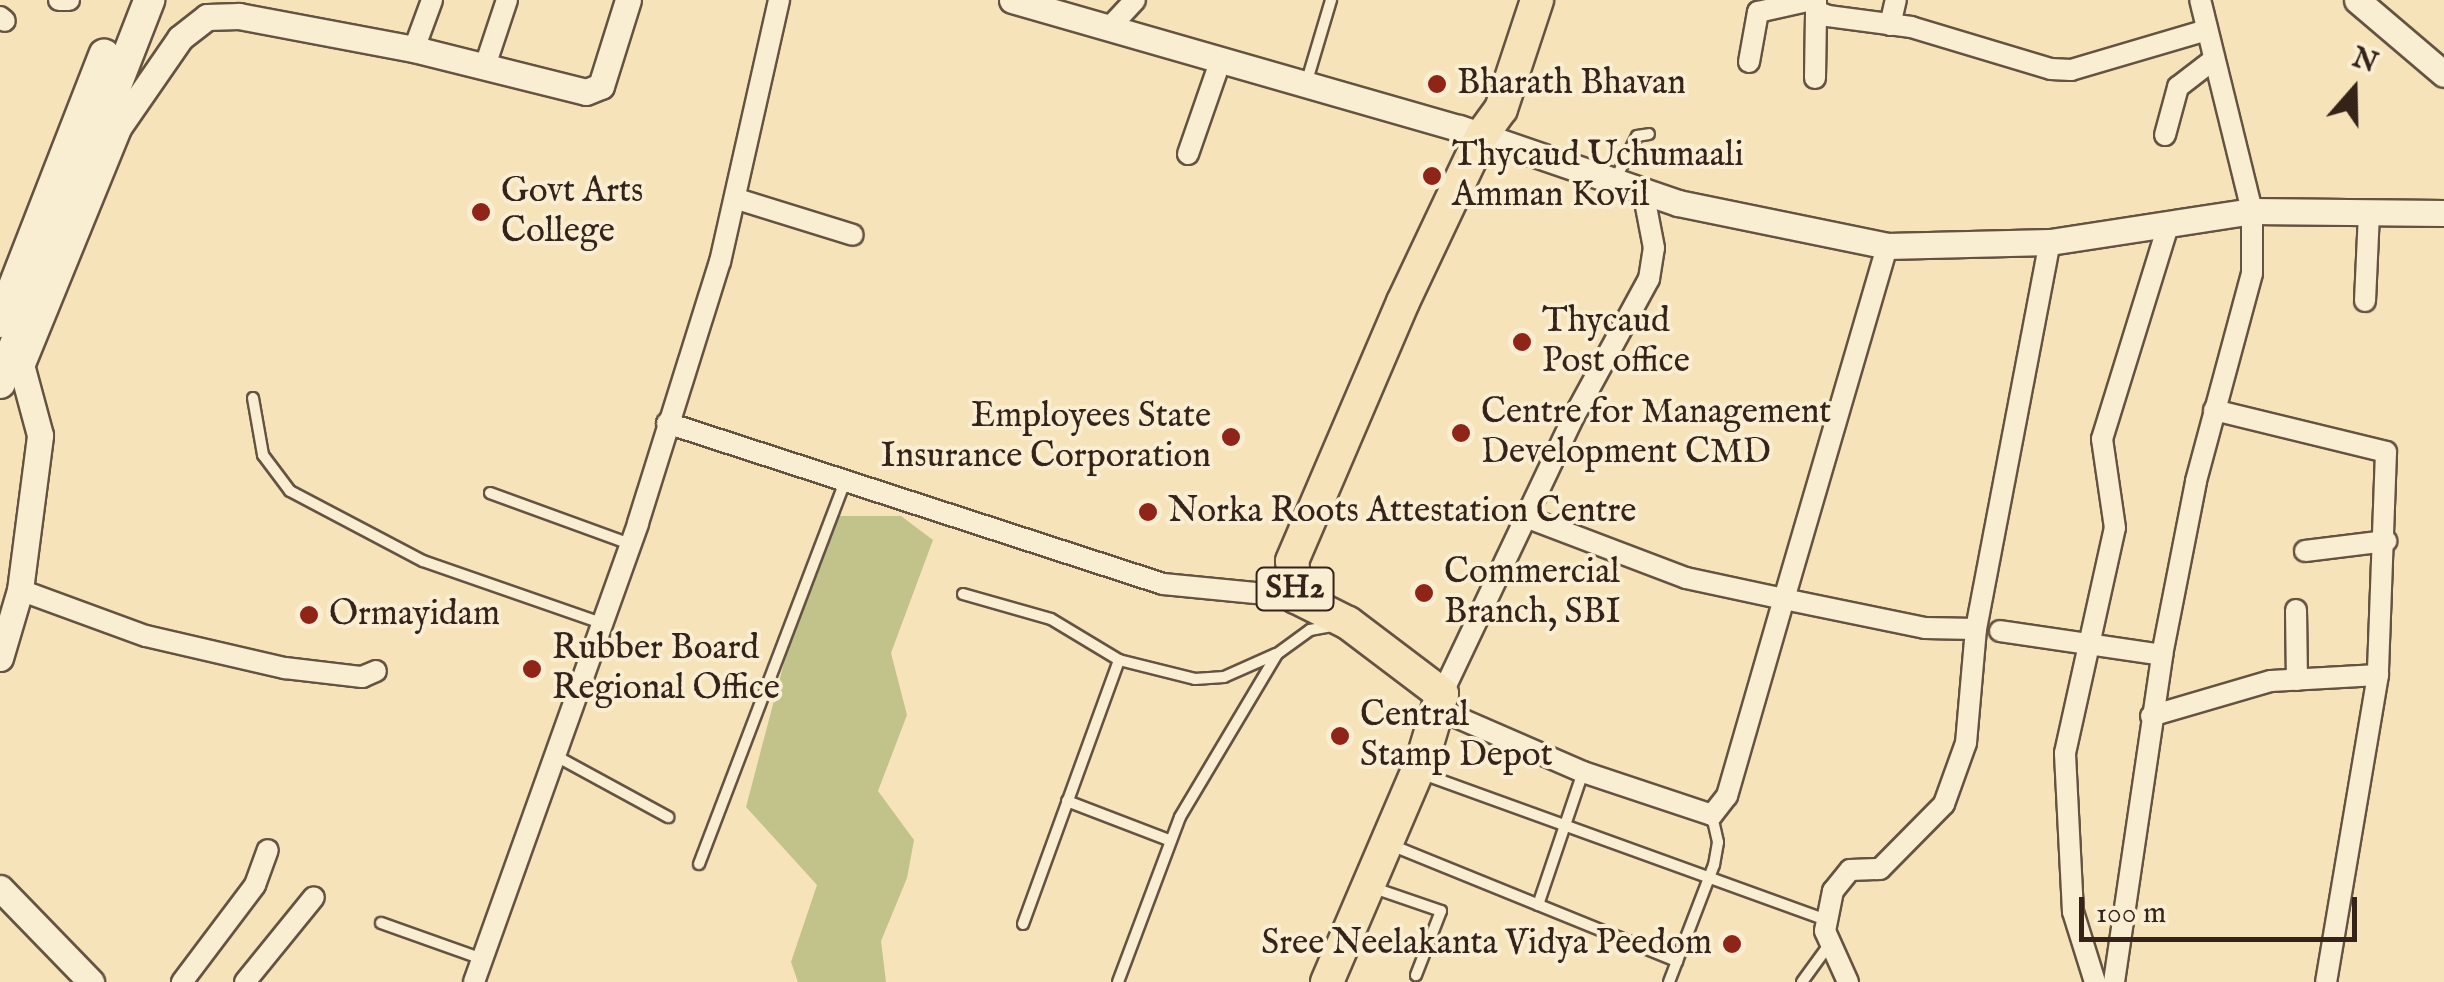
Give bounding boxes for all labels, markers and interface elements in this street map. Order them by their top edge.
north arrow [2304,40,2404,140]
text: N [2347,41,2382,82]
place label: Bharath Bhavan [1457,63,1686,105]
marker: Bharath Bhavan [1426,73,1448,95]
place label: Thycaud Uchumaali Amman Kovil [1452,135,1744,217]
marker: Thycaud Uchumaali Amman Kovil [1421,165,1443,187]
place label: Govt Arts College [501,171,643,253]
marker: Govt Arts College [470,201,492,223]
place label: Thycaud Post office [1542,301,1690,383]
marker: Thycaud Post office [1511,331,1533,353]
place label: Centre for Management Development CMD [1481,392,1831,474]
place label: Employees State Insurance Corporation [881,396,1211,478]
marker: Centre for Management Development CMD [1450,422,1472,444]
marker: Employees State Insurance Corporation [1220,426,1242,448]
place label: Norka Roots Attestation Centre [1168,491,1636,533]
marker: Norka Roots Attestation Centre [1137,501,1159,523]
place label: Commercial Branch, SBI [1444,552,1621,634]
road number: SH2 [1255,562,1335,616]
marker: Commercial Branch, SBI [1413,582,1435,604]
place label: Ormayidam [329,594,500,636]
marker: Ormayidam [298,604,320,626]
place label: Rubber Board Regional Office [552,628,780,710]
marker: Rubber Board Regional Office [521,658,543,680]
place label: Central Stamp Depot [1360,695,1553,777]
marker: Central Stamp Depot [1329,725,1351,747]
scale bar [2084,877,2362,939]
text: 100 m [2096,895,2166,933]
place label: Sree Neelakanta Vidya Peedom [1261,923,1712,965]
marker: Sree Neelakanta Vidya Peedom [1721,933,1743,955]

